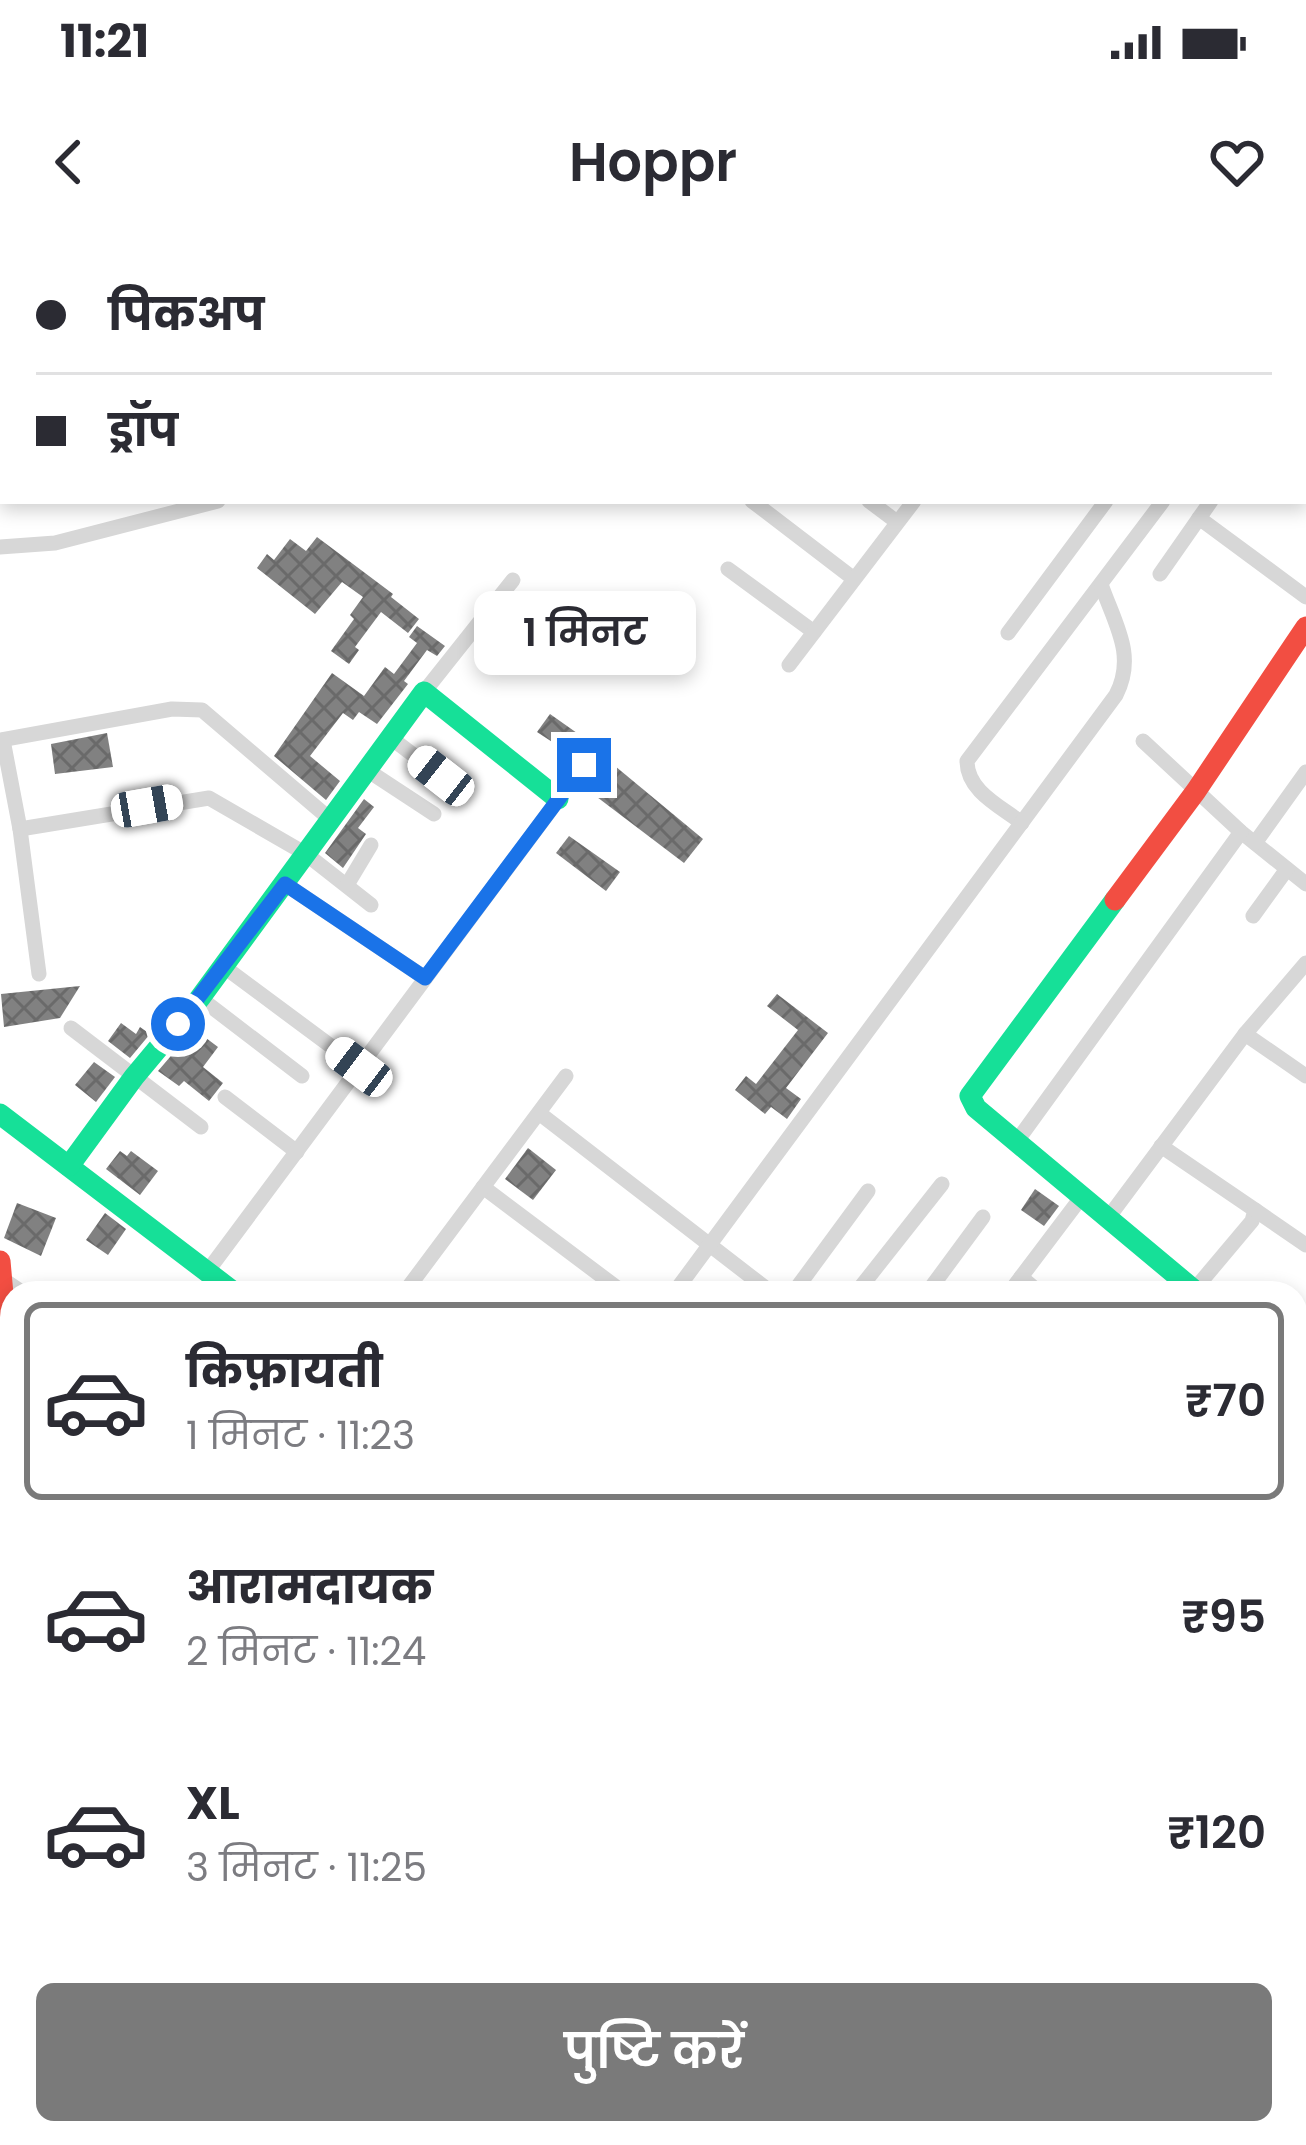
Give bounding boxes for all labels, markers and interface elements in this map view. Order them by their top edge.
text: 11:21 [60,10,149,73]
text: Hoppr [569,124,737,200]
icon: back [36,129,102,195]
icon: heart [1204,129,1270,195]
text: पिकअप [108,283,264,346]
text: ड्रॉप [108,399,178,462]
callout: 1 मिनट [473,591,695,675]
text: 1 मिनट [523,605,647,660]
route end [557,738,611,792]
car [402,740,480,812]
car [108,782,186,830]
route start [151,997,205,1051]
car [319,1031,399,1103]
text: किफ़ायती [186,1340,383,1403]
icon: car [42,1347,150,1455]
text: ₹70 [1185,1369,1266,1432]
text: 1 मिनट · 11:23 [186,1408,415,1463]
text: आरामदायक [186,1556,434,1619]
icon: car [42,1563,150,1671]
text: ₹95 [1181,1585,1266,1648]
text: 2 मिनट · 11:24 [186,1624,426,1679]
text: XL [186,1772,240,1835]
icon: car [42,1779,150,1887]
text: ₹120 [1167,1801,1266,1864]
text: 3 मिनट · 11:25 [186,1840,427,1895]
button: पुष्टि करें [36,1983,1272,2121]

